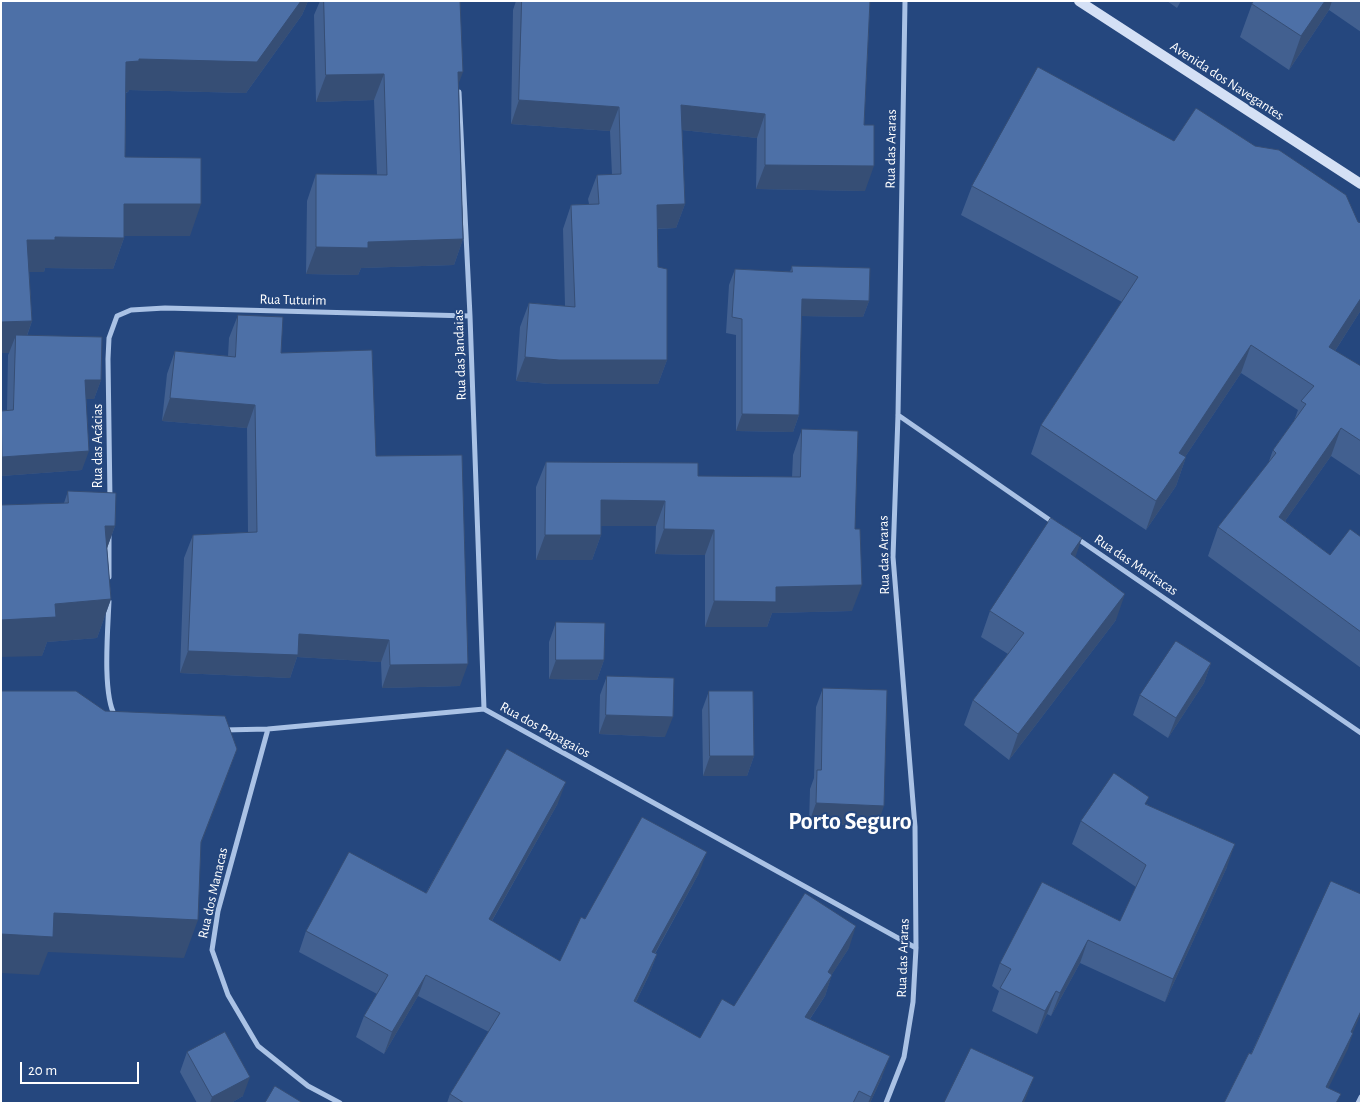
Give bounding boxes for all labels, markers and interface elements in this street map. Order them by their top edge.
street label: Avenida dos Navegantes [1167,38,1287,124]
street label: Rua das Araras [882,109,900,189]
street label: Rua Tuturim [259,291,327,309]
street label: Rua das Jandaias [450,309,470,401]
street label: Rua das Acácias [90,404,106,488]
street label: Rua das Araras [875,515,893,595]
street label: Rua das Maritacas [1091,531,1181,599]
street label: Rua dos Papagaios [497,698,593,762]
district label: Porto Seguro [788,808,912,836]
street label: Rua dos Manacas [194,846,232,940]
street label: Rua das Araras [893,918,913,998]
scale bar [22,1052,141,1084]
text: 20 m [28,1063,57,1078]

